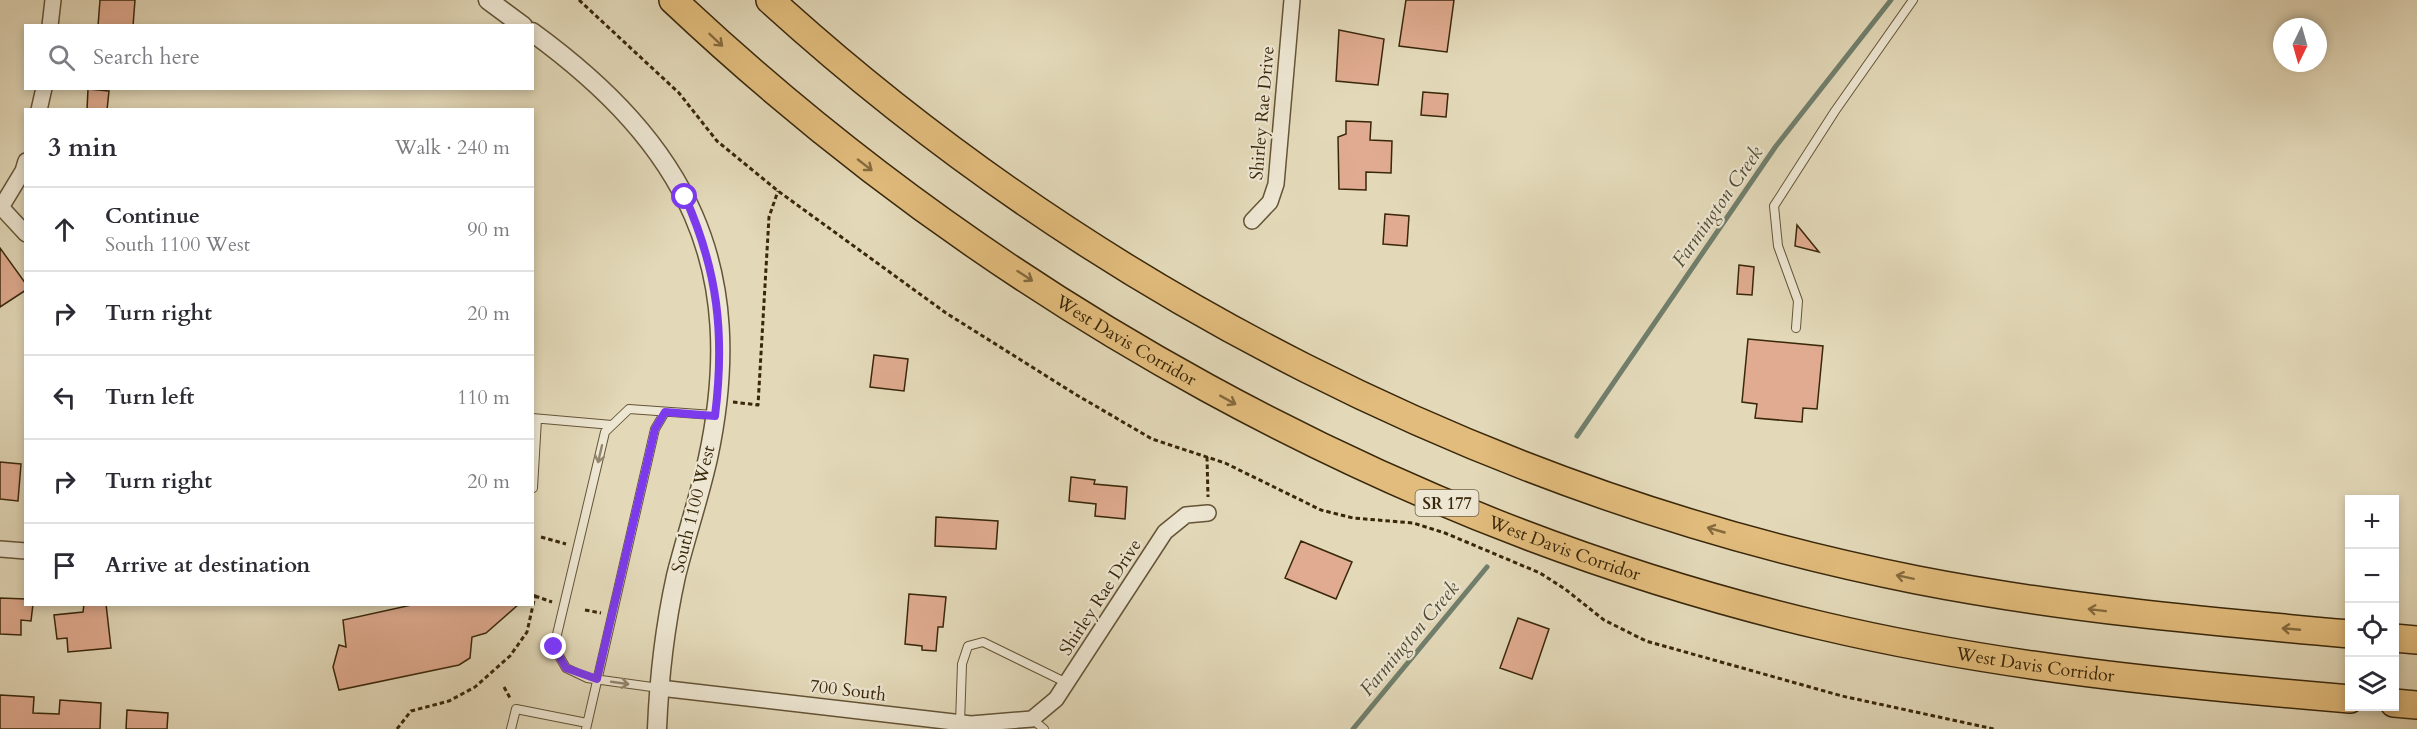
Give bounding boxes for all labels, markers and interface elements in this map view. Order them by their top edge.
north arrow [2273,18,2327,72]
search box [24,24,534,90]
one-way arrow [708,33,723,47]
icon: search [45,41,78,74]
text: Search here [93,42,200,72]
street label: Shirley Rae Drive [1244,45,1281,181]
text: 3 min [48,130,117,165]
text: Walk · 240 m [395,134,510,161]
water label: Farmington Creek [1666,140,1769,272]
one-way arrow [857,159,873,172]
route start [671,183,697,209]
text: Continue [105,201,200,231]
icon: ahead [48,213,81,246]
text: 90 m [467,216,510,243]
text: South 1100 West [105,231,250,258]
one-way arrow [1017,270,1034,283]
street label: West Davis Corridor [1050,289,1201,393]
icon: right [48,297,81,330]
text: Turn right [105,298,212,328]
text: 20 m [467,300,510,327]
icon: left [48,381,81,414]
text: Turn left [105,382,194,412]
text: 110 m [457,384,510,411]
one-way arrow [1218,395,1236,406]
street label: South 1100 West [666,442,721,575]
one-way arrow [593,444,605,463]
icon: right [48,465,81,498]
text: Turn right [105,466,212,496]
text: 20 m [467,468,510,495]
road number: SR 177 [1416,490,1478,516]
map controls [2345,495,2399,711]
button: + [2345,495,2399,549]
street label: West Davis Corridor [1484,509,1644,587]
one-way arrow [1707,524,1726,535]
street label: Shirley Rae Drive [1053,534,1148,660]
icon: arrive [48,549,81,582]
button: − [2345,549,2399,603]
text: Arrive at destination [105,550,310,580]
one-way arrow [1896,571,1915,583]
water label: Farmington Creek [1353,575,1465,701]
button: locate [2345,603,2399,657]
one-way arrow [2088,604,2108,615]
one-way arrow [2282,623,2302,634]
route end [540,633,566,659]
street label: West Davis Corridor [1953,641,2116,689]
button: layers [2345,657,2399,711]
street label: 700 South [808,673,888,708]
one-way arrow [610,677,630,688]

